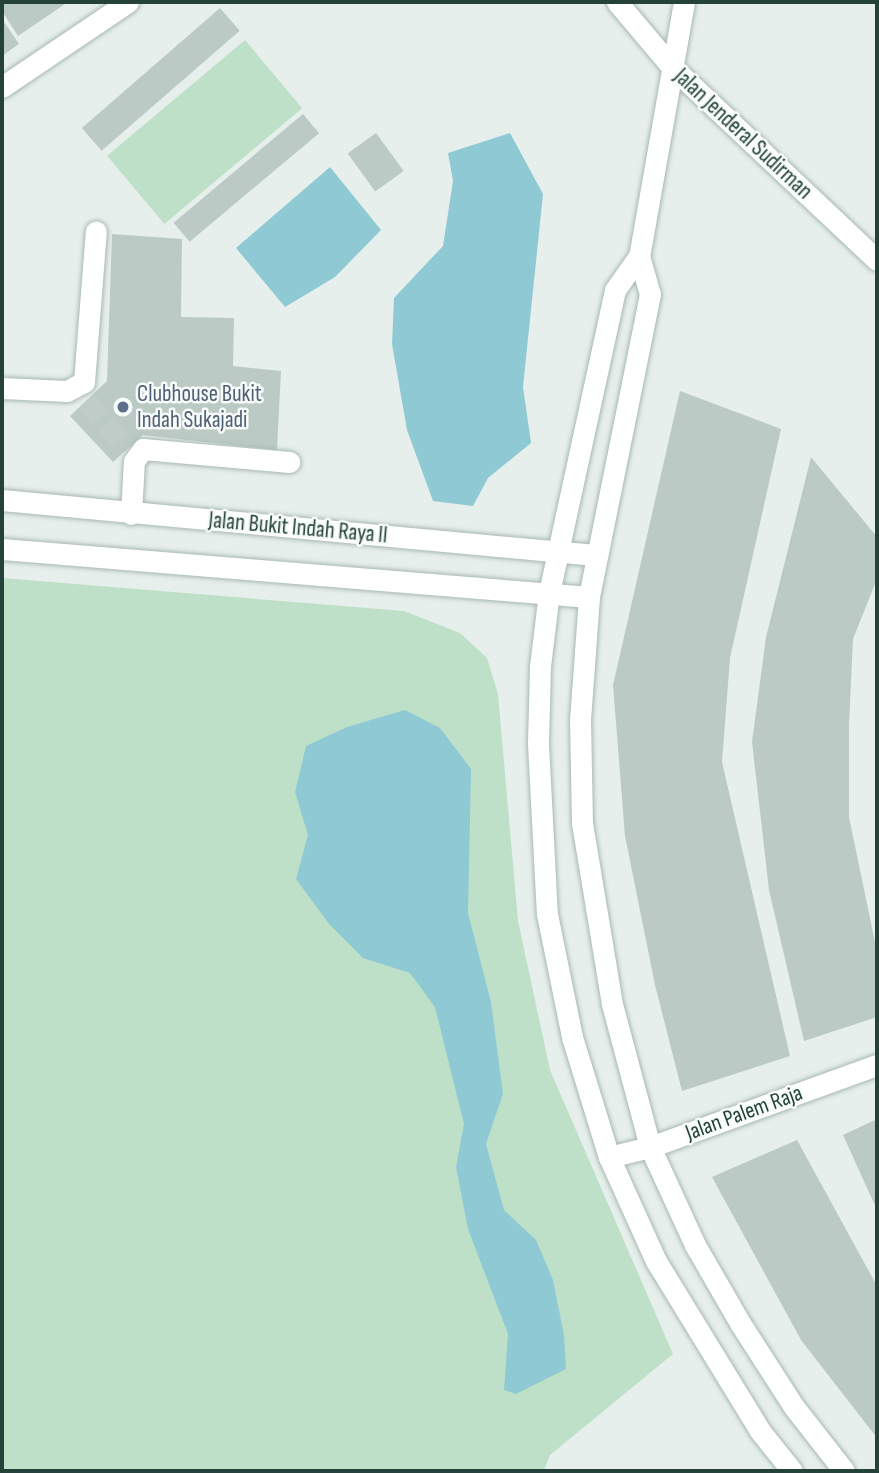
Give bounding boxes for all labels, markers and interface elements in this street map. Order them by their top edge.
street label: Jalan Jenderal Sudirman [668,63,818,205]
place label: Clubhouse Bukit Indah Sukajadi [137,380,262,434]
marker: Clubhouse Bukit Indah Sukajadi [115,399,131,415]
street label: Jalan Bukit Indah Raya II [207,506,389,550]
street label: Jalan Palem Raja [682,1079,806,1147]

